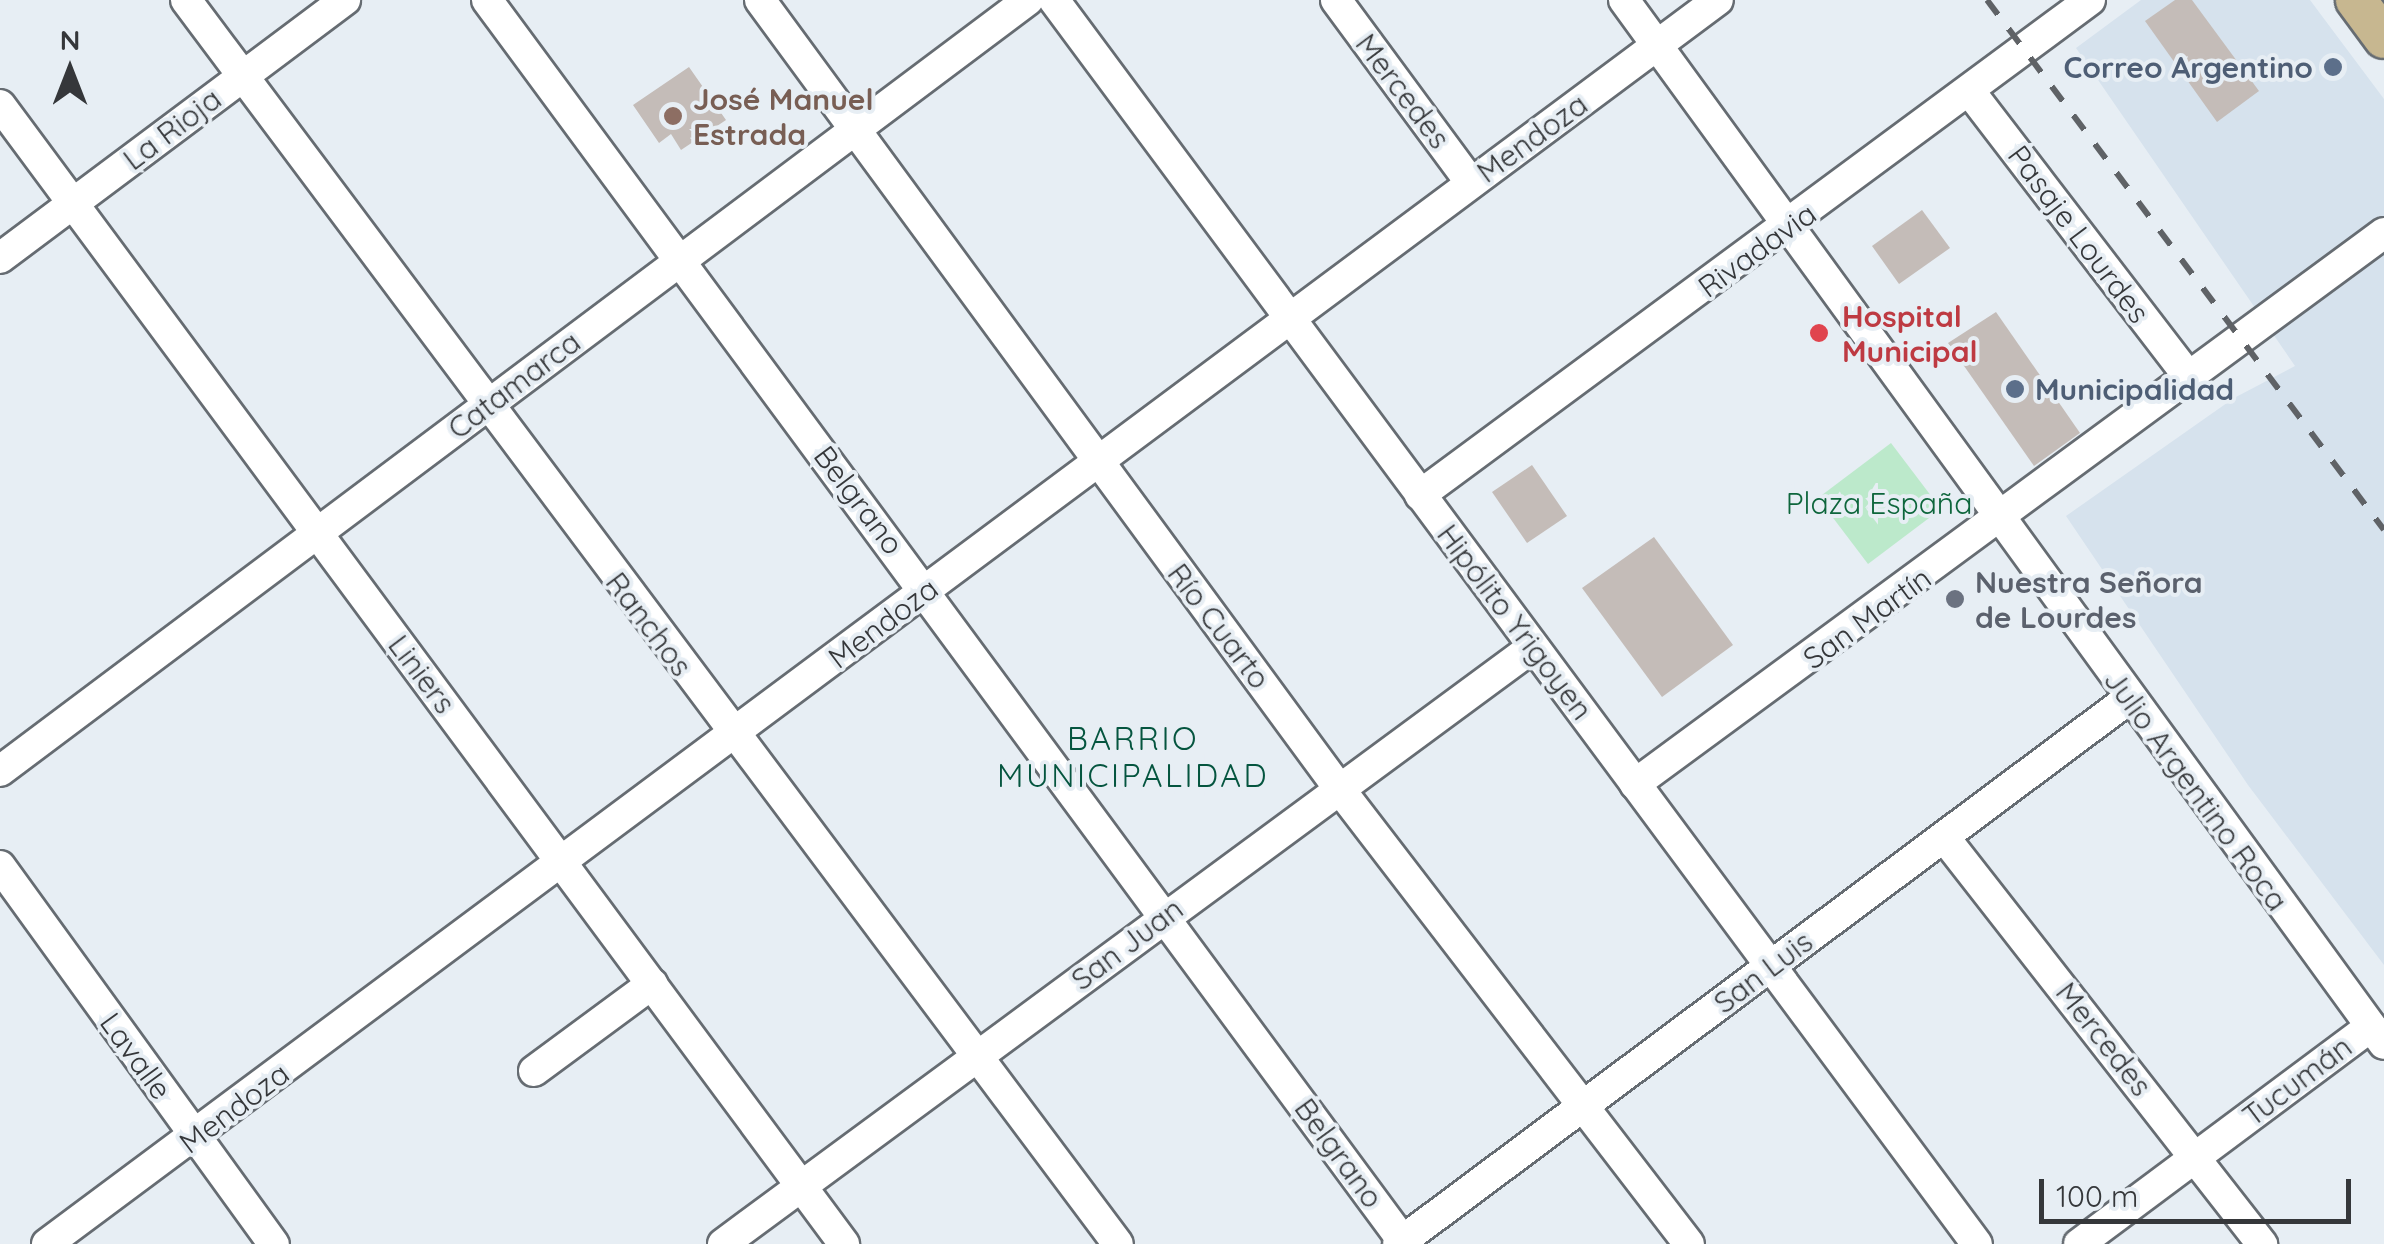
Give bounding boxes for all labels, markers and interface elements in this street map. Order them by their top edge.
north arrow [20,20,120,120]
text: N [60,22,80,57]
street label: Mercedes [1348,27,1458,155]
place label: Correo Argentino [2063,49,2313,85]
marker: Correo Argentino [2322,56,2344,78]
street label: La Rioja [116,81,228,177]
place label: José Manuel Estrada [693,81,874,152]
street label: Mendoza [1470,86,1594,190]
marker: José Manuel Estrada [662,105,684,127]
street label: Pasaje Lourdes [2001,138,2157,330]
street label: Rivadavia [1691,195,1823,305]
place label: Hospital Municipal [1842,298,1978,368]
marker: Hospital Municipal [1806,320,1832,346]
street label: Catamarca [441,324,587,446]
place label: Municipalidad [2035,371,2234,407]
marker: Municipalidad [2004,378,2026,400]
street label: Belgrano [807,439,911,561]
park label: Plaza España [1786,485,1972,521]
street label: Hipólito Yrigoyen [1430,517,1600,727]
street label: Río Cuarto [1160,556,1278,696]
street label: San Martín [1796,560,1938,676]
place label: Nuestra Señora de Lourdes [1975,564,2203,634]
street label: Ranchos [598,565,700,683]
street label: Mendoza [821,570,945,676]
marker: Nuestra Señora de Lourdes [1944,588,1966,610]
street label: Liniers [381,628,463,720]
street label: Julio Argentino Roca [2097,663,2295,917]
district label: BARRIO MUNICIPALIDAD [997,720,1269,795]
street label: San Juan [1064,890,1190,998]
street label: San Luis [1707,923,1819,1021]
street label: Mercedes [2048,975,2160,1103]
street label: Lavalle [93,1006,179,1106]
street label: Tucumán [2235,1028,2359,1134]
street label: Mendoza [172,1055,296,1161]
street label: Belgrano [1287,1091,1391,1215]
scale bar [2044,1159,2356,1221]
text: 100 m [2056,1177,2138,1215]

